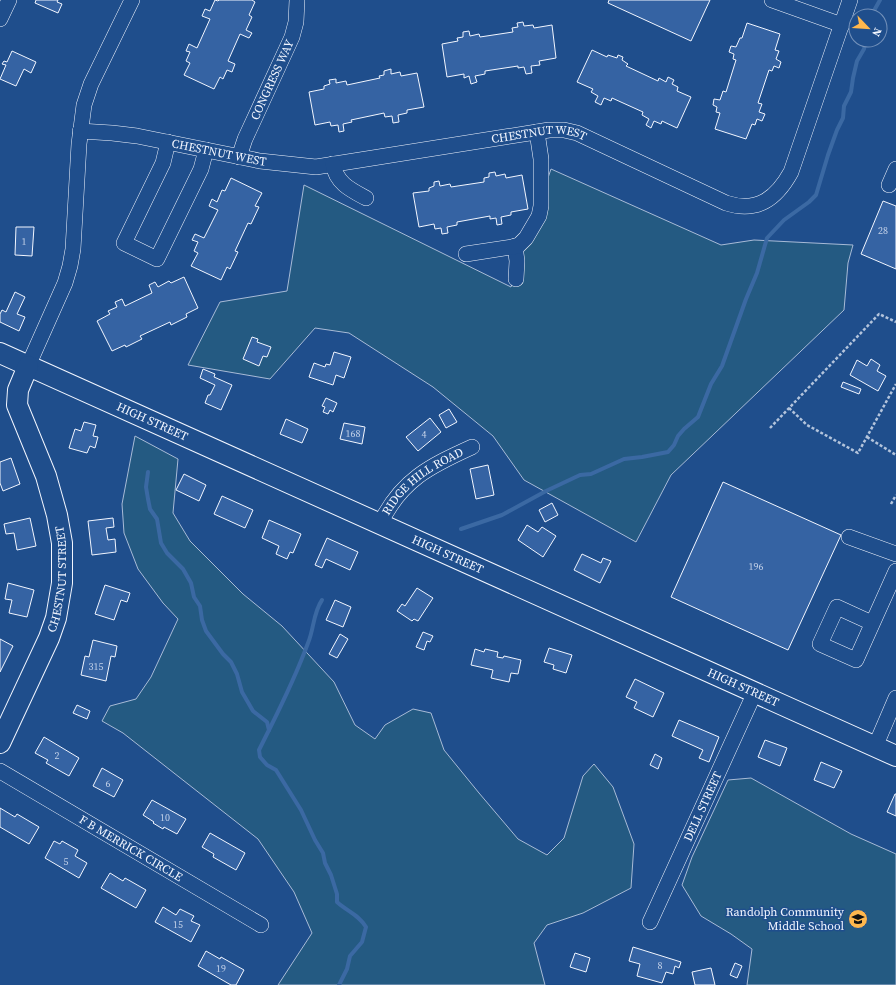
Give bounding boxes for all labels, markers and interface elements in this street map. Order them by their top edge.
north arrow [848,8,888,48]
text: N [868,25,885,39]
street label: CONGRESS WAY [247,37,298,123]
street label: CHESTNUT WEST [490,122,590,147]
street label: CHESTNUT WEST [170,135,268,170]
house number: 28 [878,224,888,237]
house number: 1 [22,235,27,248]
street label: HIGH STREET [114,398,191,445]
house number: 168 [346,427,361,440]
house number: 4 [422,428,427,441]
street label: RIDGE HILL ROAD [378,444,466,518]
street label: CHESTNUT STREET [44,524,70,635]
street label: HIGH STREET [409,531,487,578]
house number: 196 [749,560,764,573]
house number: 315 [89,660,104,673]
street label: HIGH STREET [705,664,782,711]
house number: 2 [55,749,60,762]
street label: DELL STREET [680,768,726,844]
house number: 6 [106,777,111,790]
street label: F B MERRICK CIRCLE [76,811,186,885]
house number: 10 [160,811,170,824]
house number: 5 [64,855,69,868]
place label: Randolph Community Middle School [726,904,845,934]
school or university icon: Randolph Community Middle School [847,908,869,930]
house number: 15 [173,918,183,931]
house number: 8 [658,959,663,972]
house number: 19 [216,962,226,975]

